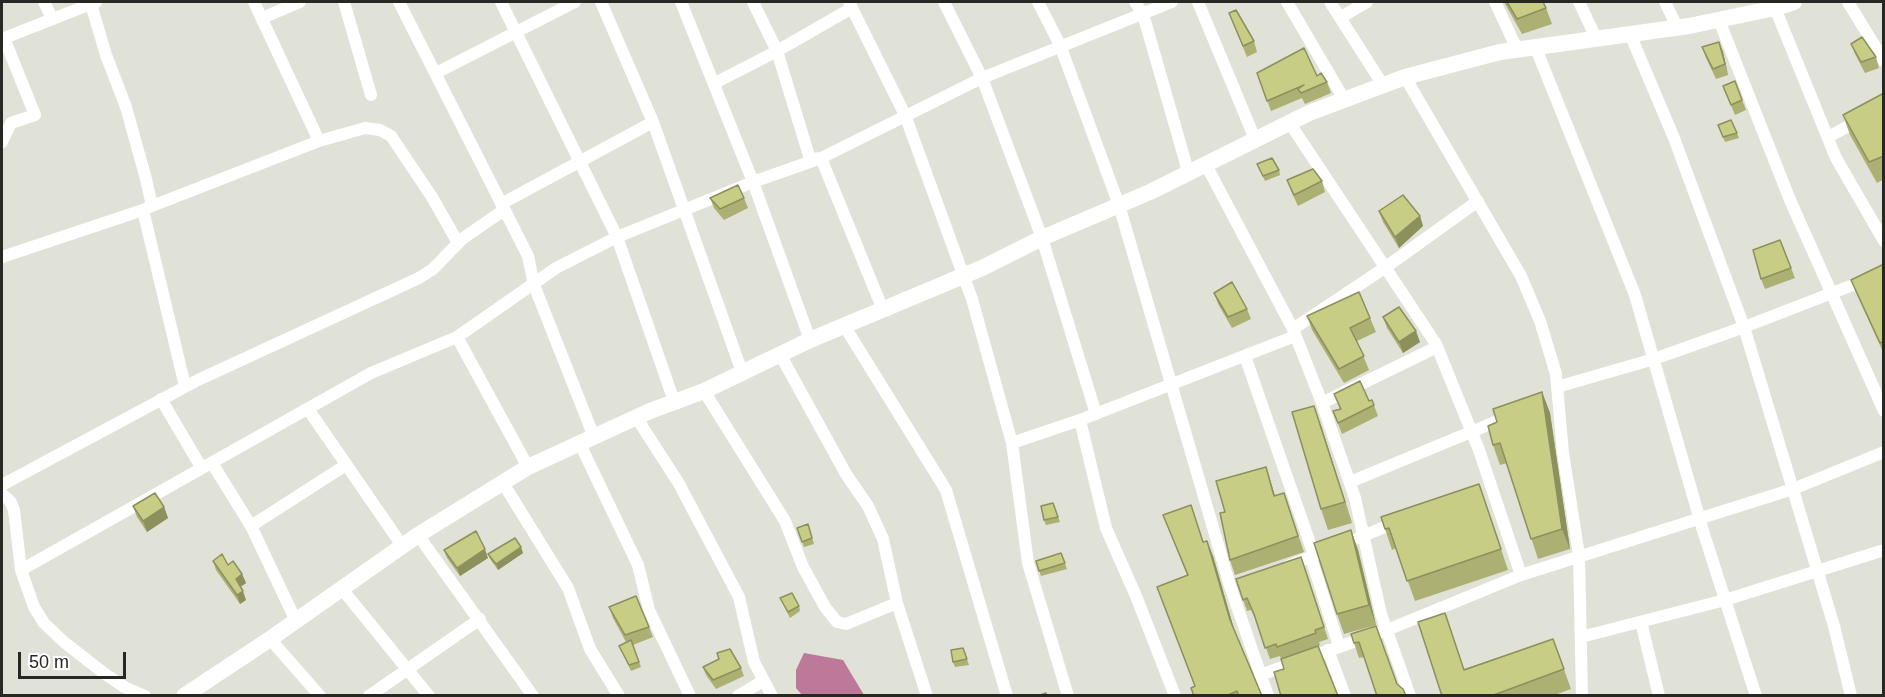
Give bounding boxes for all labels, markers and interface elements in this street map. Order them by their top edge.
scale bar [21,640,129,678]
text: 50 m [29,652,69,672]

